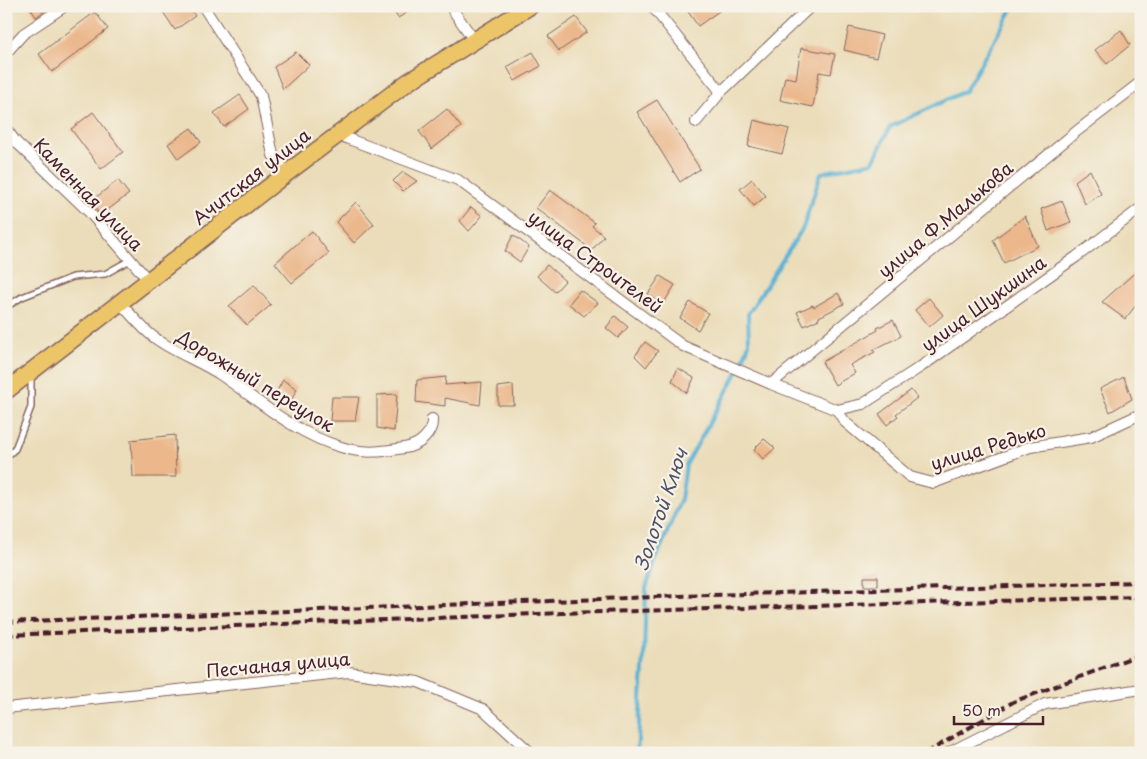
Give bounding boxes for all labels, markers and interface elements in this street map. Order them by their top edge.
street label: Ачитская улица [186,121,316,231]
street label: Каменная улица [28,131,151,257]
street label: улица Ф.Малькова [872,154,1019,284]
street label: улица Строителей [523,203,669,319]
street label: улица Шукшина [915,248,1052,358]
street label: Дорожный переулок [171,322,340,438]
street label: улица Редько [927,416,1049,476]
water label: Золотой Ключ [626,443,694,574]
street label: Песчаная улица [205,644,352,684]
scale bar [954,694,1043,726]
text: 50 m [962,698,1001,721]

